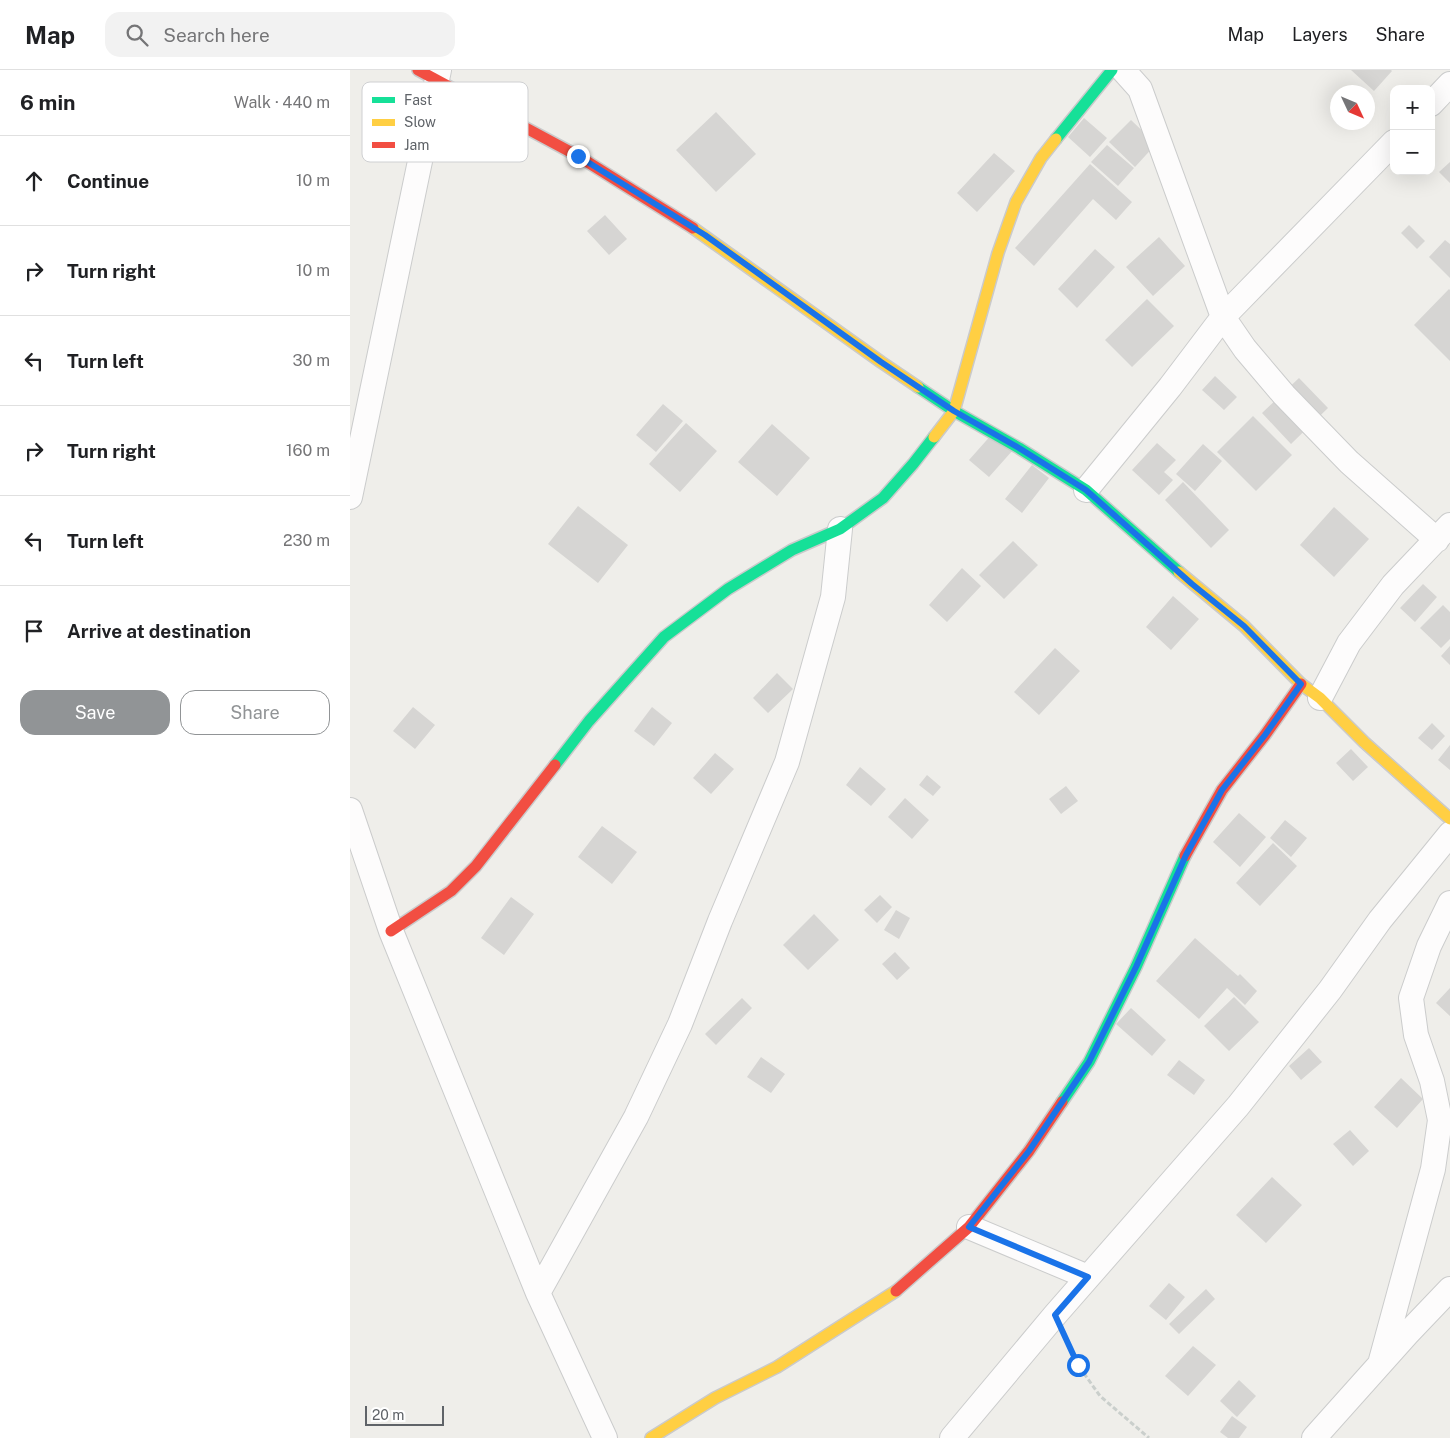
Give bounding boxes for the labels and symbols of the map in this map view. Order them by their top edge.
legend [362,82,528,162]
north arrow [1330,85,1375,130]
text: Fast [404,92,432,108]
text: Slow [404,114,436,130]
text: Jam [404,137,429,153]
route end [567,145,590,168]
route start [1067,1354,1090,1377]
scale bar [365,1403,444,1426]

